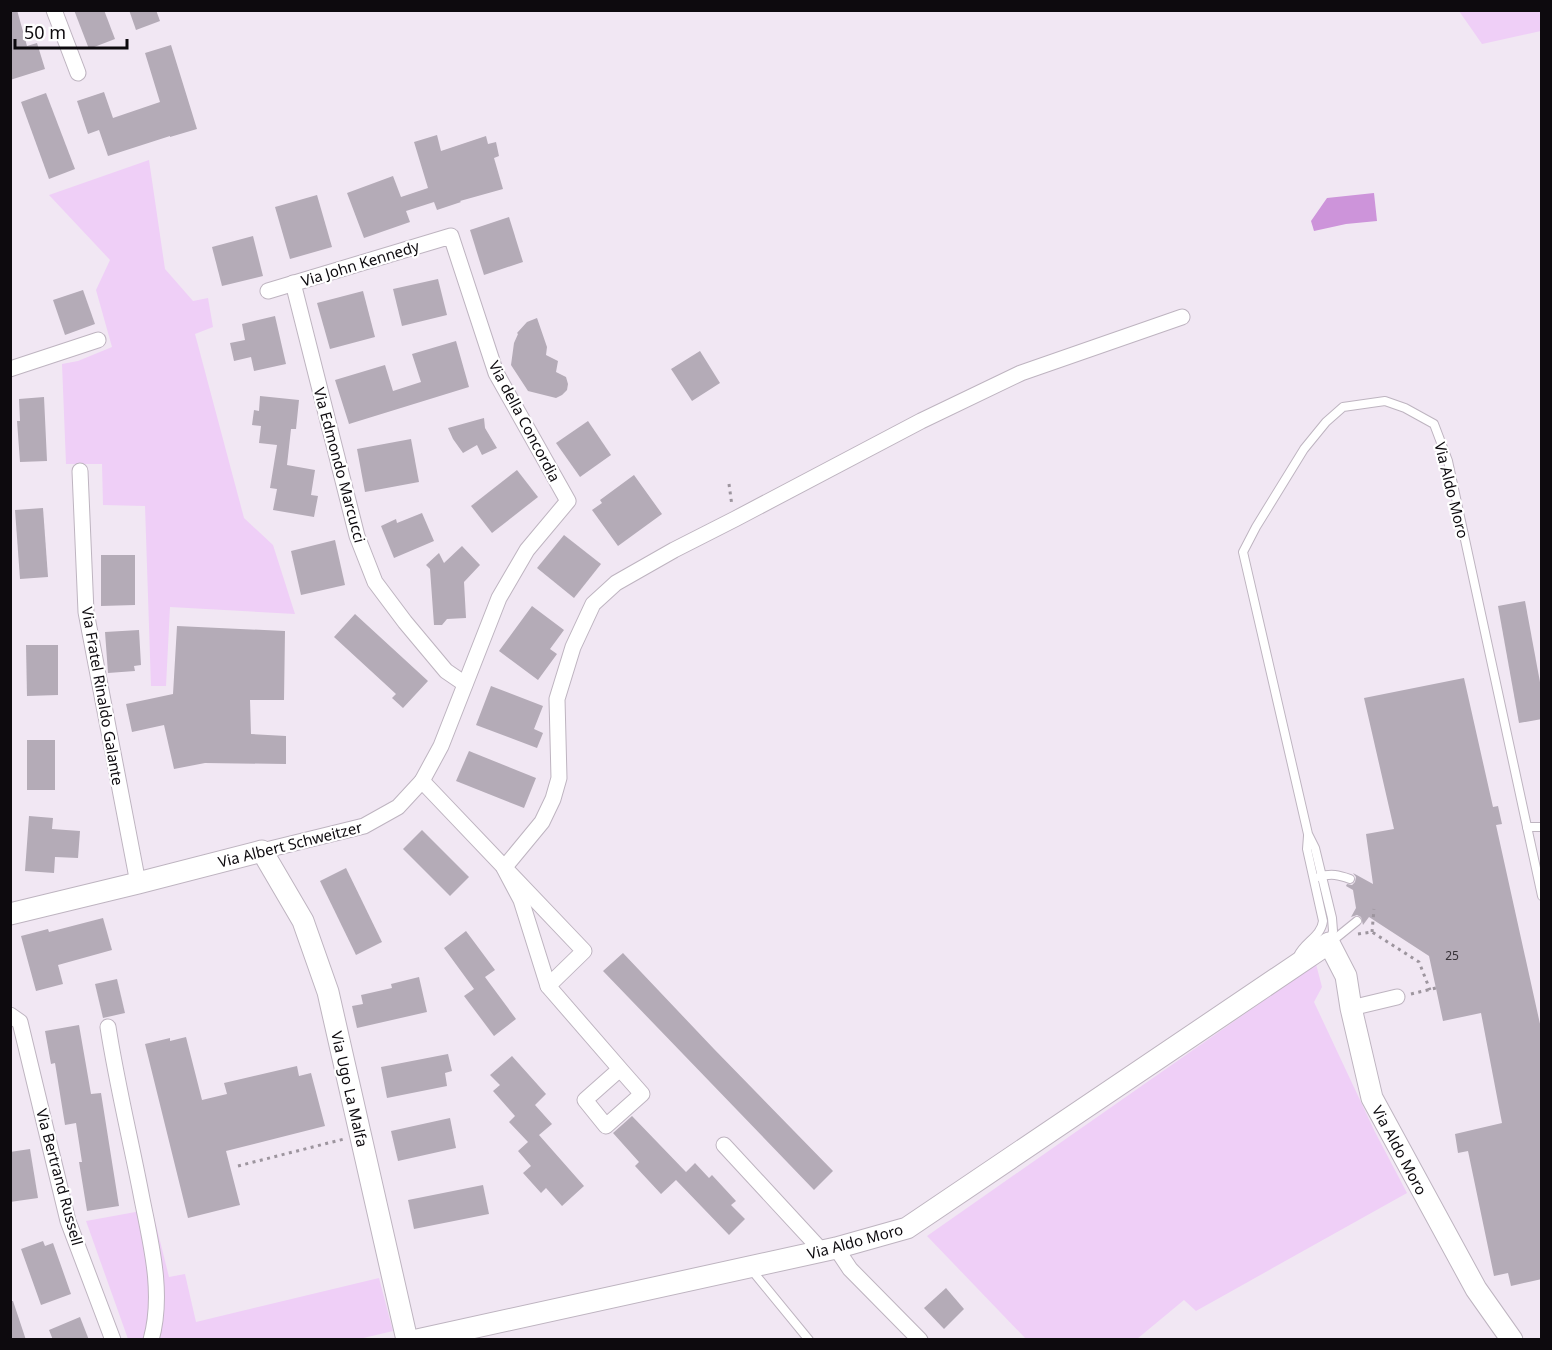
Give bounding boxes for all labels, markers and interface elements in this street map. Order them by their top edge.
scale bar [15,12,128,50]
text: 50 m [24,20,66,44]
street label: Via John Kennedy [299,235,422,290]
street label: Via della Concordia [485,357,565,485]
street label: Via Edmondo Marcucci [310,385,370,545]
street label: Via Aldo Moro [1430,440,1474,540]
street label: Via Fratel Rinaldo Galante [77,605,129,787]
street label: Via Albert Schweitzer [216,816,364,872]
house number: 25 [1445,947,1459,964]
street label: Via Ugo La Malfa [327,1029,373,1149]
street label: Via Aldo Moro [1368,1102,1432,1198]
street label: Via Bertrand Russell [32,1106,88,1248]
street label: Via Aldo Moro [805,1219,905,1263]

